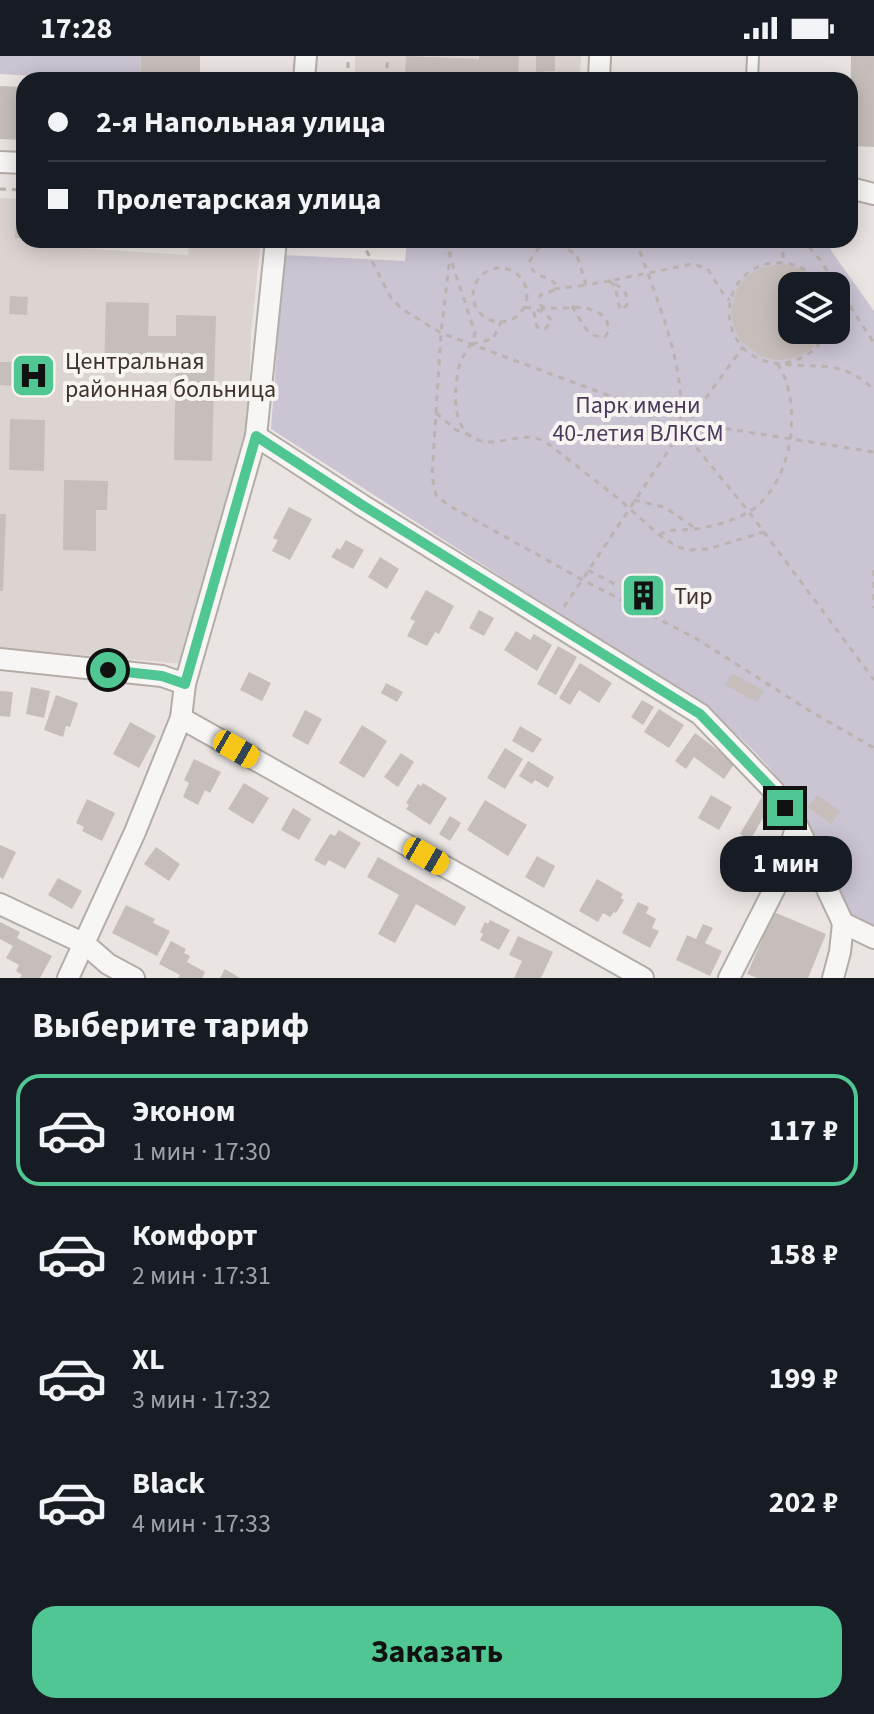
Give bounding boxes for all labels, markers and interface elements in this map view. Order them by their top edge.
text: 17:28 [40,7,112,50]
text: 2-я Напольная улица [96,101,386,144]
text: Пролетарская улица [96,178,381,221]
map controls [778,272,850,344]
button: layers [778,272,850,344]
place label: Центральная районная больница [65,344,276,407]
hospital icon: Центральная районная больница [10,351,58,399]
park label: Парк имени 40-летия ВЛКСМ [552,388,724,451]
building icon: Тир [619,572,667,620]
place label: Тир [674,579,713,614]
route start [90,652,126,688]
car [209,727,263,771]
route end [767,790,803,826]
car [399,834,453,878]
callout: 1 мин [719,836,851,892]
text: 1 мин [753,845,819,882]
text: Выберите тариф [32,1000,309,1051]
text: Эконом [132,1090,236,1133]
icon: car [36,1094,108,1166]
text: 117 ₽ [769,1109,838,1152]
text: 1 мин · 17:30 [132,1133,271,1170]
text: Комфорт [132,1214,258,1257]
icon: car [36,1218,108,1290]
text: 158 ₽ [769,1233,838,1276]
text: 2 мин · 17:31 [132,1257,271,1294]
text: XL [132,1338,165,1381]
icon: car [36,1342,108,1414]
text: 199 ₽ [769,1357,838,1400]
text: 3 мин · 17:32 [132,1381,271,1418]
text: Black [132,1462,205,1505]
icon: car [36,1466,108,1538]
text: 202 ₽ [769,1481,838,1524]
text: 4 мин · 17:33 [132,1505,271,1542]
button: Заказать [32,1606,842,1698]

